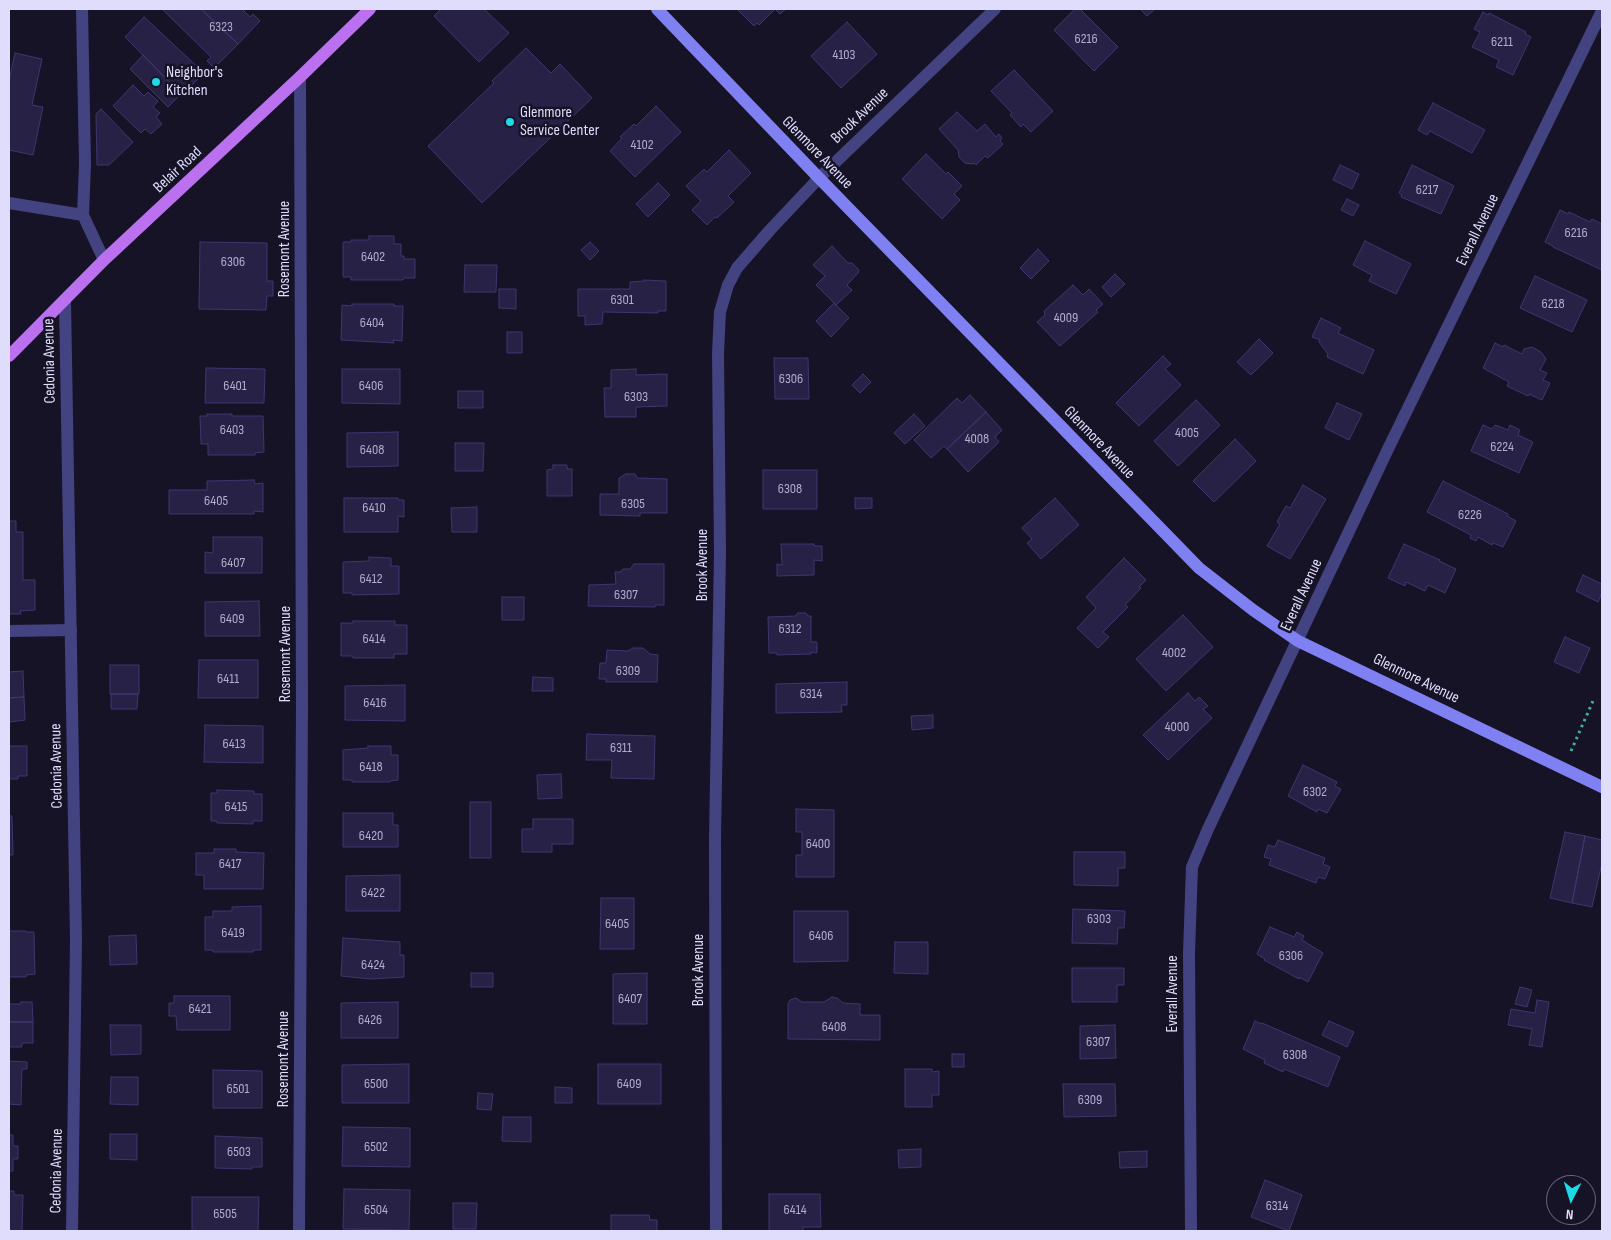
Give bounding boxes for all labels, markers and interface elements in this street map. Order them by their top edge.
house number: 6323 [209,19,233,35]
house number: 6216 [1074,31,1098,47]
house number: 6211 [1491,34,1513,50]
house number: 4103 [833,47,855,63]
place label: Neighbor's Kitchen [166,63,223,101]
marker: Neighbor's Kitchen [150,76,162,88]
street label: Brook Avenue [827,84,893,148]
place label: Glenmore Service Center [520,103,599,141]
street label: Glenmore Avenue [778,113,856,193]
marker: Glenmore Service Center [504,116,516,128]
house number: 4102 [631,137,653,153]
street label: Belair Road [150,143,206,197]
house number: 6217 [1416,182,1438,198]
street label: Everall Avenue [1452,191,1504,269]
street label: Rosemont Avenue [275,201,295,297]
house number: 6216 [1564,225,1588,241]
house number: 6402 [361,249,385,265]
house number: 6306 [221,254,245,270]
house number: 6301 [610,292,634,308]
house number: 6218 [1541,296,1565,312]
house number: 4009 [1054,310,1078,326]
house number: 6404 [360,315,384,331]
street label: Cedonia Avenue [40,318,60,404]
house number: 6306 [779,371,803,387]
house number: 6401 [223,378,247,394]
house number: 6406 [359,378,383,394]
house number: 6303 [624,389,648,405]
street label: Glenmore Avenue [1060,403,1138,483]
house number: 6403 [220,422,244,438]
house number: 4005 [1175,425,1199,441]
house number: 4008 [965,431,989,447]
house number: 6224 [1490,439,1514,455]
house number: 6408 [360,442,384,458]
house number: 6308 [778,481,802,497]
house number: 6405 [204,493,228,509]
house number: 6305 [621,496,645,512]
house number: 6410 [362,500,386,516]
house number: 6226 [1458,507,1482,523]
street label: Brook Avenue [693,529,713,601]
house number: 6407 [221,555,245,571]
street label: Everall Avenue [1277,556,1327,634]
house number: 6412 [359,571,383,587]
house number: 6307 [614,587,638,603]
street label: Rosemont Avenue [276,606,296,702]
house number: 6409 [220,611,244,627]
house number: 6312 [779,621,801,637]
house number: 6414 [362,631,386,647]
house number: 4002 [1162,645,1186,661]
street label: Glenmore Avenue [1370,650,1462,708]
house number: 6309 [616,663,640,679]
house number: 6411 [217,671,239,687]
house number: 6314 [800,686,822,702]
house number: 6416 [363,695,387,711]
house number: 4000 [1165,719,1189,735]
street label: Cedonia Avenue [47,723,67,809]
house number: 6413 [222,736,246,752]
house number: 6311 [610,740,632,756]
house number: 6418 [359,759,383,775]
house number: 6302 [1303,784,1327,800]
house number: 6415 [225,799,247,815]
house number: 6420 [359,828,383,844]
house number: 6400 [806,836,830,852]
house number: 6417 [219,856,241,872]
house number: 6422 [361,885,385,901]
house number: 6303 [1087,911,1111,927]
house number: 6405 [605,916,629,932]
house number: 6419 [221,925,245,941]
house number: 6406 [809,928,833,944]
street label: Brook Avenue [689,934,709,1006]
house number: 6306 [1279,948,1303,964]
street label: Everall Avenue [1163,955,1183,1033]
house number: 6424 [361,957,385,973]
house number: 6407 [618,991,642,1007]
house number: 6421 [188,1001,212,1017]
street label: Rosemont Avenue [274,1011,294,1107]
house number: 6426 [358,1012,382,1028]
house number: 6408 [822,1019,846,1035]
house number: 6307 [1086,1034,1110,1050]
house number: 6308 [1283,1047,1307,1063]
house number: 6500 [364,1076,388,1092]
house number: 6409 [617,1076,641,1092]
house number: 6501 [227,1081,249,1097]
house number: 6309 [1078,1092,1102,1108]
street label: Cedonia Avenue [47,1128,67,1214]
house number: 6502 [364,1139,388,1155]
house number: 6503 [227,1144,251,1160]
north arrow [1546,1175,1596,1225]
house number: 6314 [1266,1198,1288,1214]
house number: 6504 [364,1202,388,1218]
house number: 6414 [783,1202,807,1218]
house number: 6505 [213,1206,237,1222]
text: N [1565,1206,1574,1223]

